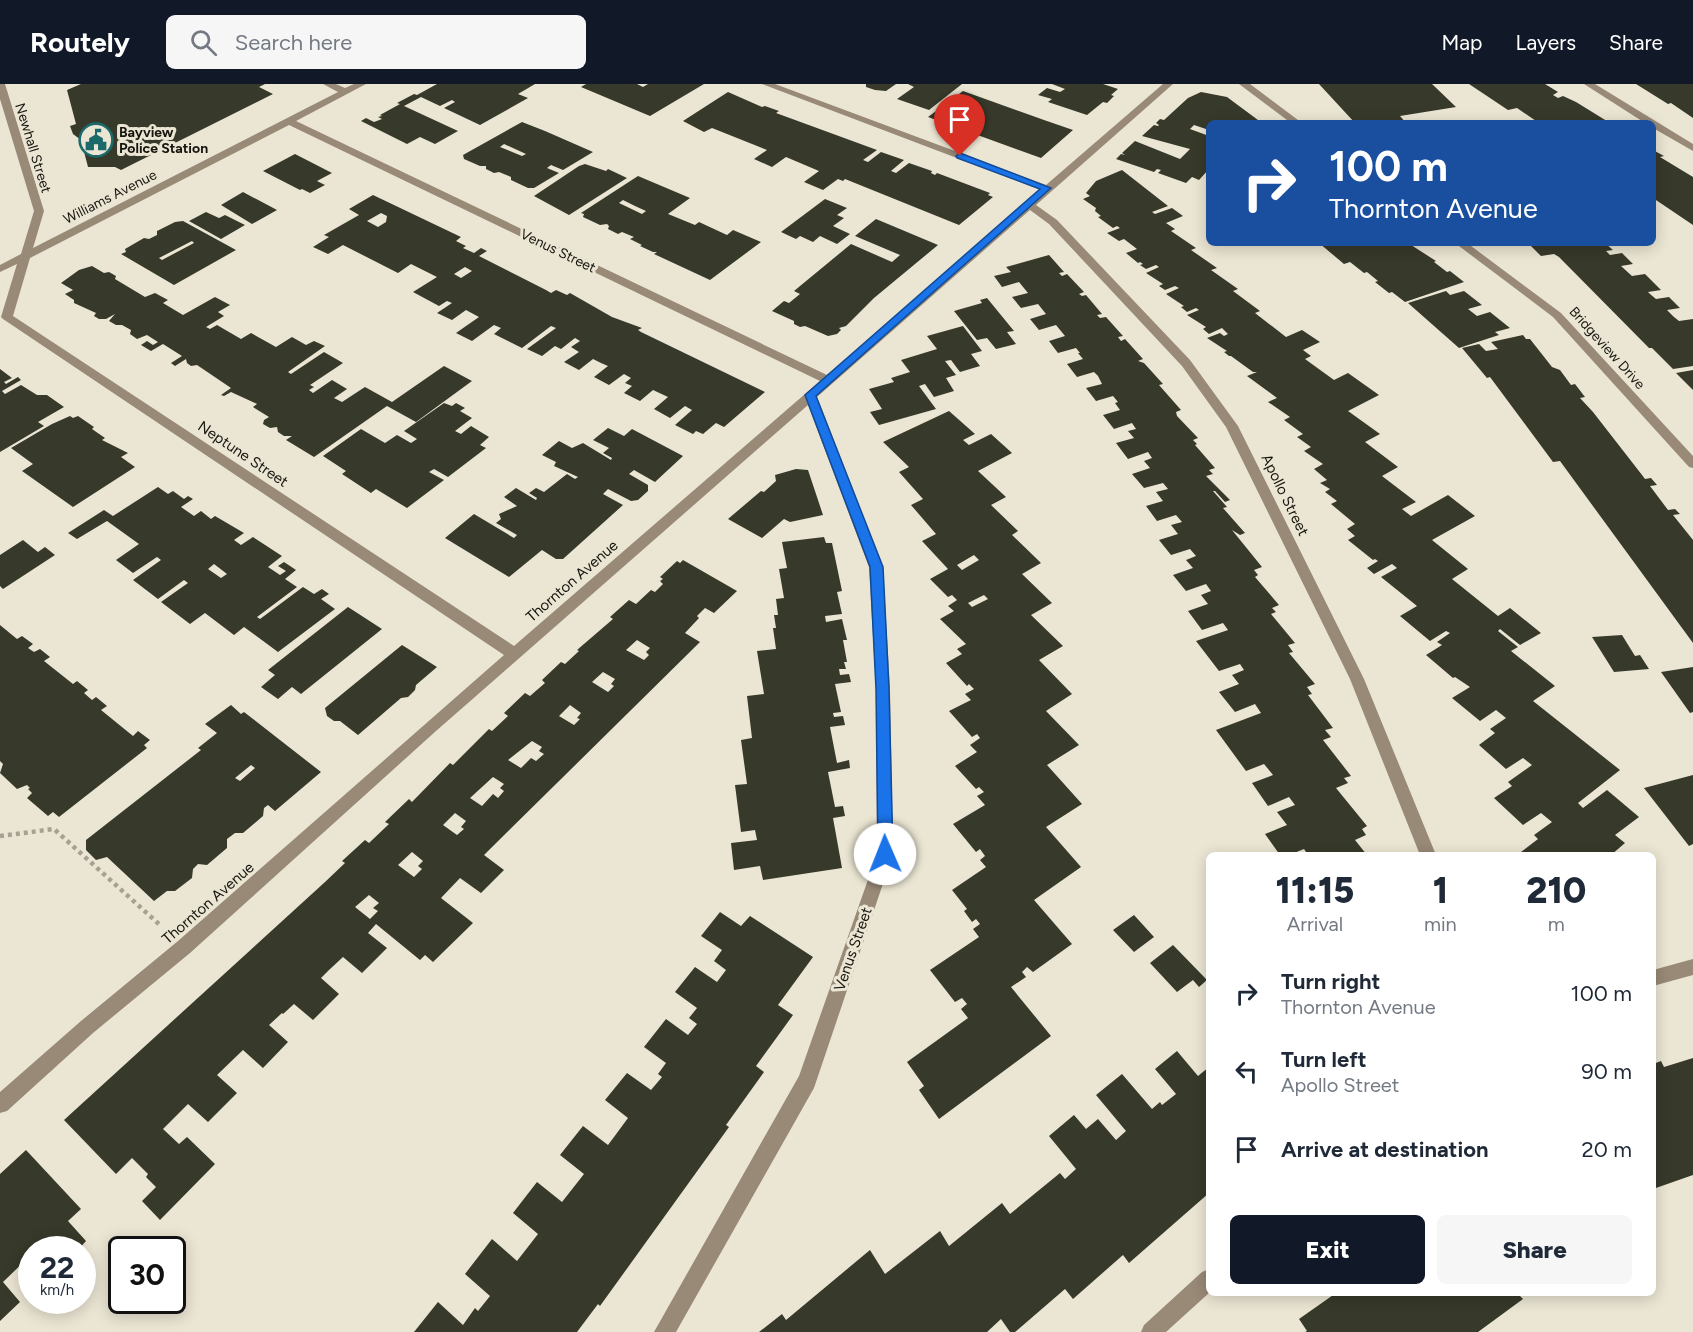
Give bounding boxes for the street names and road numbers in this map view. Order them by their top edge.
street label: Newhall Street [11,101,55,195]
street label: Williams Avenue [60,166,160,228]
street label: Venus Street [518,225,598,277]
street label: Bridgeview Drive [1565,303,1649,393]
street label: Neptune Street [194,417,292,491]
street label: Apollo Street [1257,451,1313,539]
street label: Thornton Avenue [522,536,622,626]
street label: Thornton Avenue [158,858,258,948]
street label: Venus Street [830,904,876,993]

